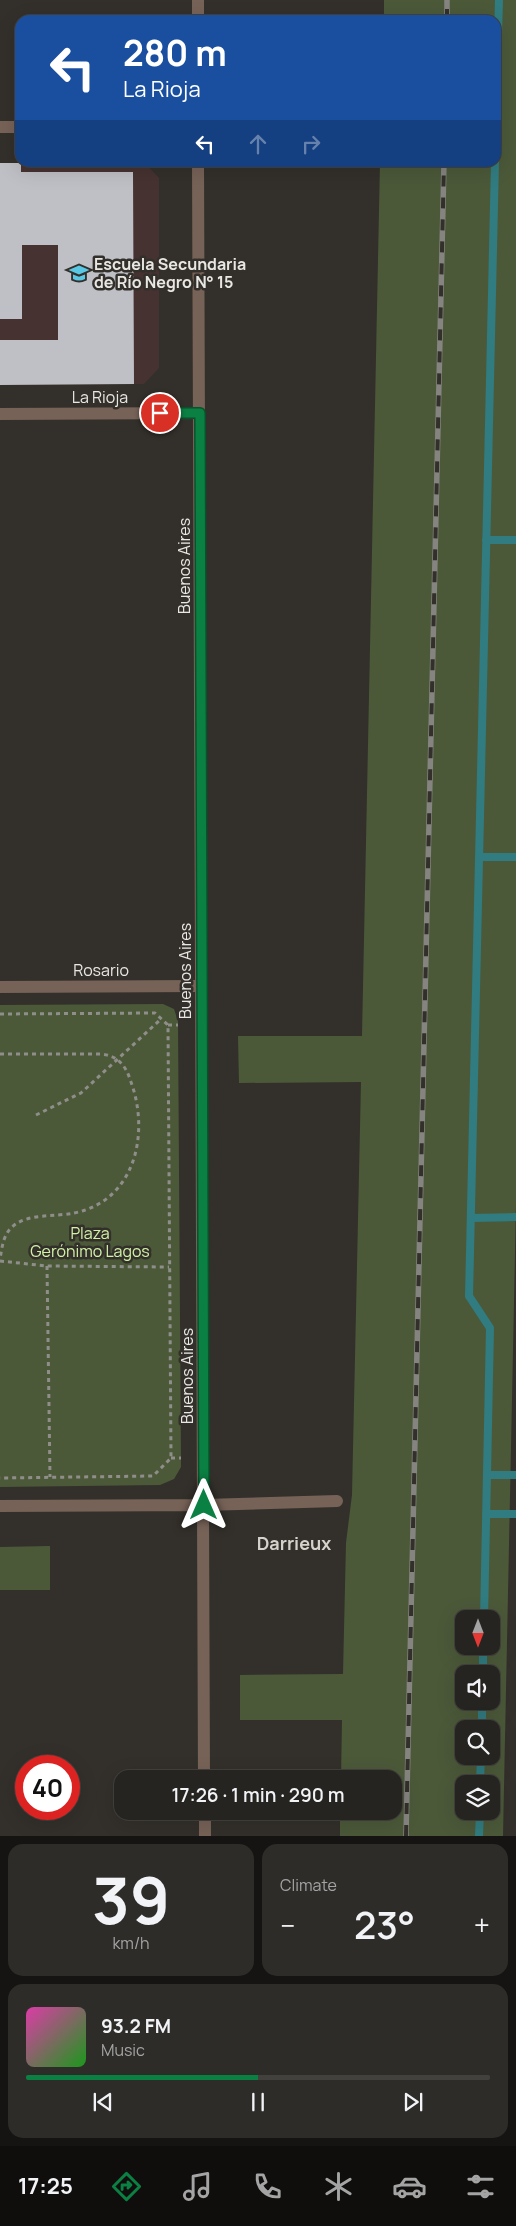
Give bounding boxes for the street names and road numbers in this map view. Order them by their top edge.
street label: La Rioja [72,386,128,408]
street label: Buenos Aires [173,518,195,614]
street label: Buenos Aires [174,923,196,1019]
street label: Rosario [73,959,129,981]
street label: Buenos Aires [176,1328,198,1424]

